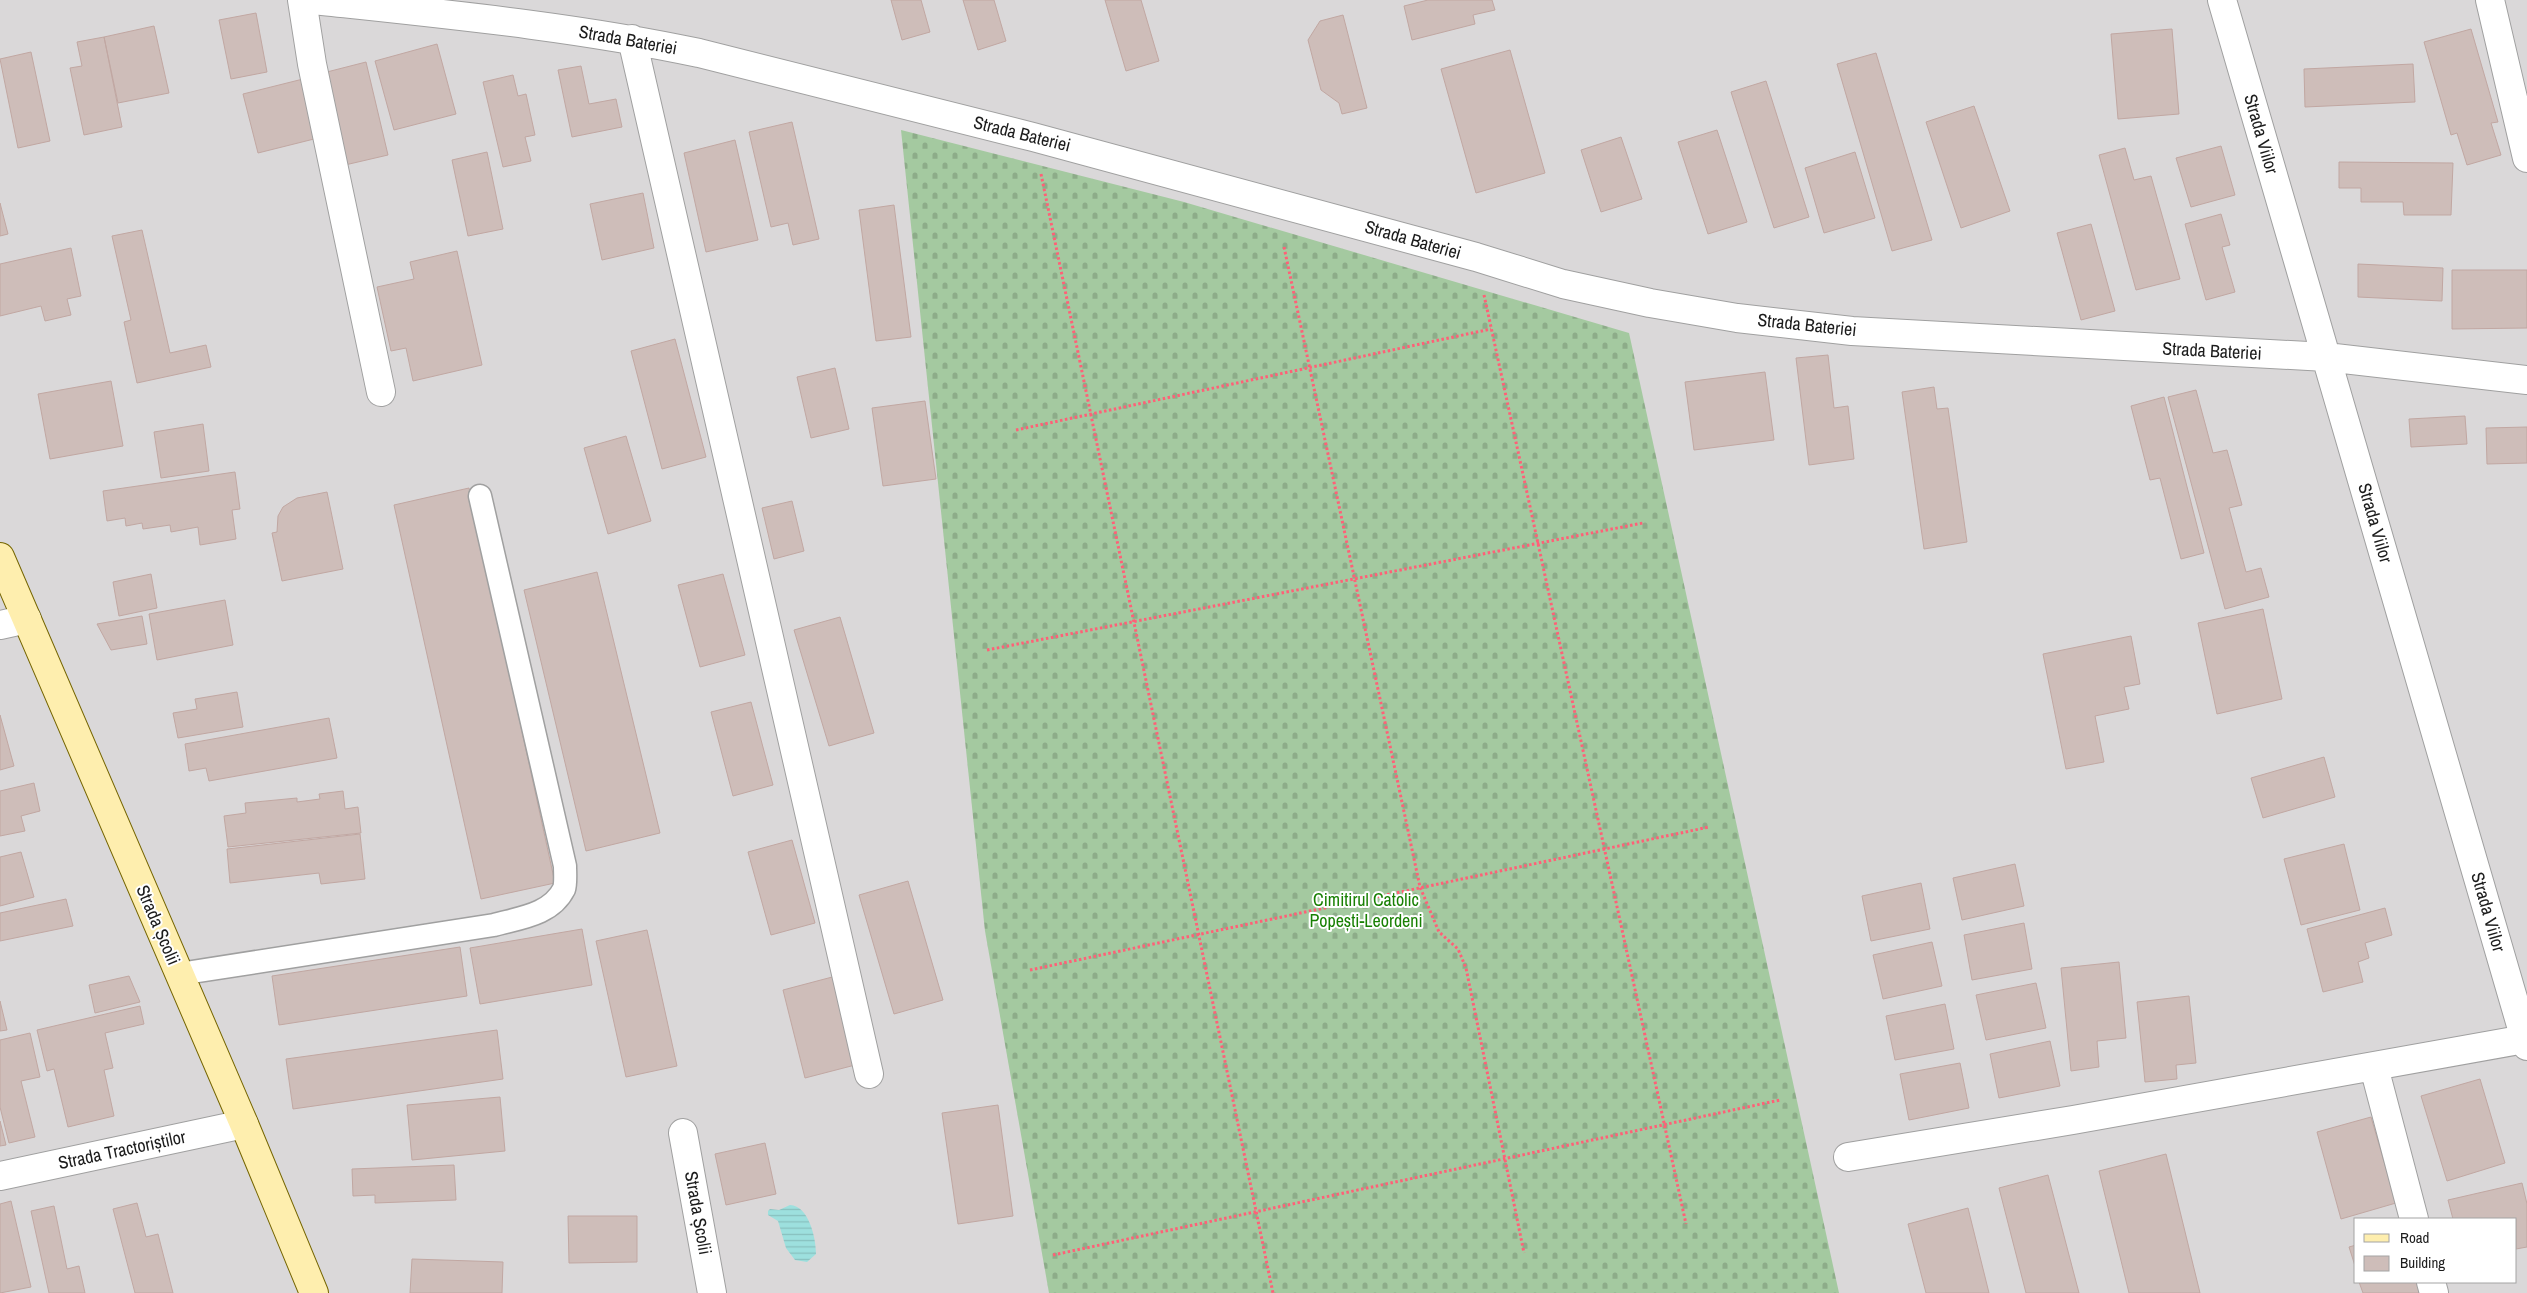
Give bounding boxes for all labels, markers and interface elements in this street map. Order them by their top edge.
street label: Strada Bateriei [577,19,679,60]
street label: Strada Viilor [2238,91,2285,177]
street label: Strada Bateriei [971,109,1073,158]
street label: Strada Bateriei [1362,214,1464,265]
street label: Strada Bateriei [1756,307,1858,342]
street label: Strada Bateriei [2162,335,2262,366]
street label: Strada Viilor [2352,480,2399,566]
street label: Strada Viilor [2465,869,2512,955]
street label: Strada Școlii [130,881,186,969]
park label: Cimitirul Catolic Popești-Leordeni [1309,887,1423,933]
street label: Strada Tractoriștilor [56,1124,188,1175]
street label: Strada Școlii [679,1169,718,1257]
legend [2354,1218,2517,1283]
text: Road [2400,1227,2429,1248]
text: Building [2400,1252,2445,1273]

